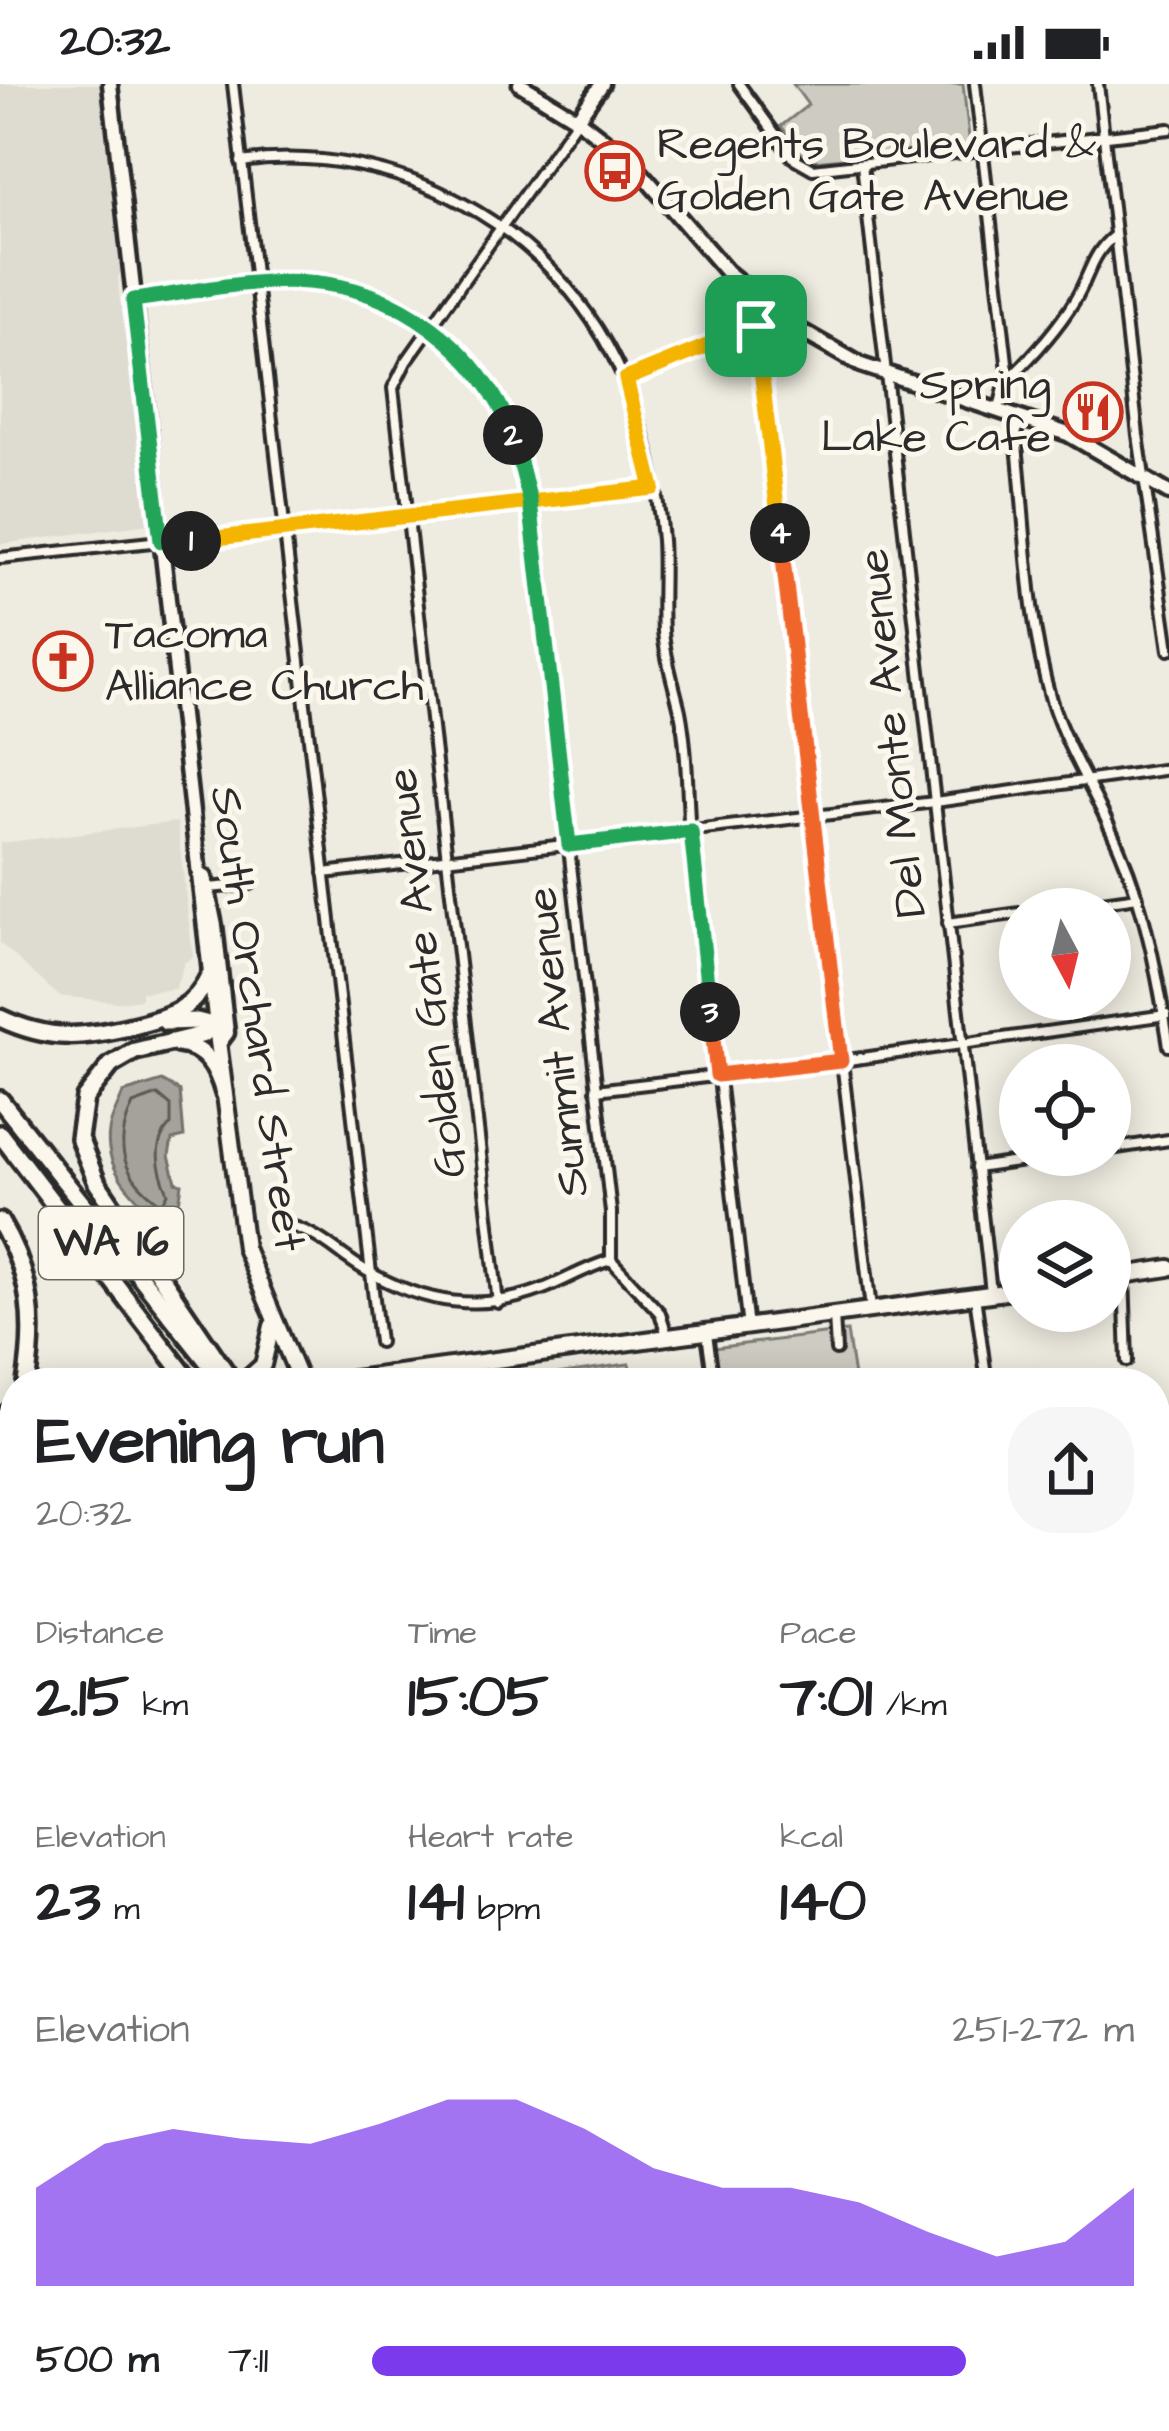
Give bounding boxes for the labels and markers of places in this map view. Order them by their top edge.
place label: Regents Boulevard & Golden Gate Avenue [657,114,1097,228]
bus stop icon: Regents Boulevard & Golden Gate Avenue [584,140,646,202]
pin [705,275,807,377]
place label: Spring Lake Cafe [821,355,1051,469]
restaurant icon: Spring Lake Cafe [1062,381,1124,443]
pin: 2 [483,405,543,465]
pin: 4 [750,503,810,563]
pin: 1 [161,511,221,571]
place label: Tacoma Alliance Church [105,604,424,718]
church icon: Tacoma Alliance Church [32,630,94,692]
pin: 3 [680,982,740,1042]

